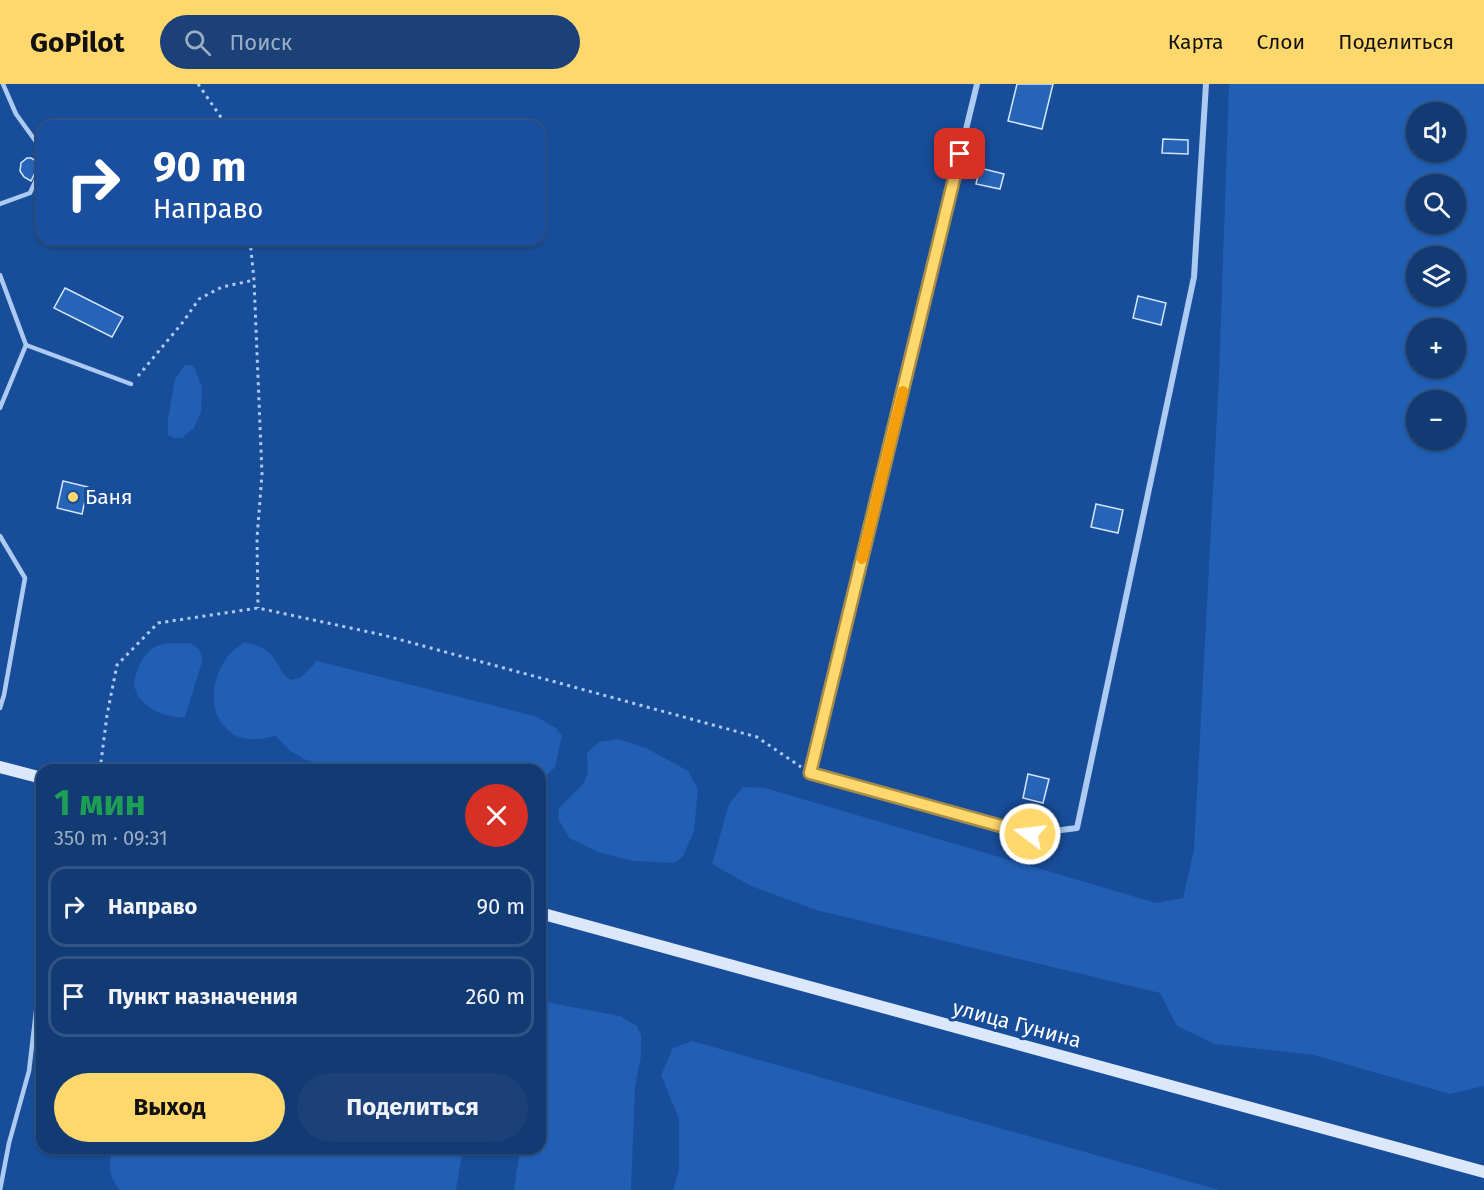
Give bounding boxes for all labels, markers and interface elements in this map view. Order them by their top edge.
search box [160,15,580,69]
text: GoPilot [30,26,124,59]
icon: search [181,26,214,59]
text: Поиск [229,29,292,56]
text: Карта [1168,29,1224,55]
text: Слои [1257,29,1305,55]
text: Поделиться [1338,29,1454,55]
map controls [1406,102,1466,450]
button: sound [1406,102,1466,162]
pin [934,128,985,179]
icon: arrive [943,137,976,170]
text: 90 m [153,142,247,192]
icon: right [54,144,132,222]
button: search [1406,174,1466,234]
text: Направо [153,193,263,225]
button: layers [1406,246,1466,306]
button: + [1406,318,1466,378]
button: − [1406,390,1466,450]
place label: Баня [85,484,133,510]
marker: Баня [66,490,80,504]
text: 1 мин [54,781,146,825]
button: close [465,784,528,847]
position arrow [998,802,1062,866]
text: 350 m · 09:31 [54,826,168,850]
icon: right [57,890,90,923]
text: Направо [108,893,197,920]
text: 90 m [476,893,525,920]
icon: arrive [57,980,90,1013]
text: Пункт назначения [108,983,298,1010]
text: 260 m [465,983,525,1010]
street label: улица Гунина [950,994,1084,1054]
button: Выход [54,1073,285,1142]
button: Поделиться [297,1073,528,1142]

